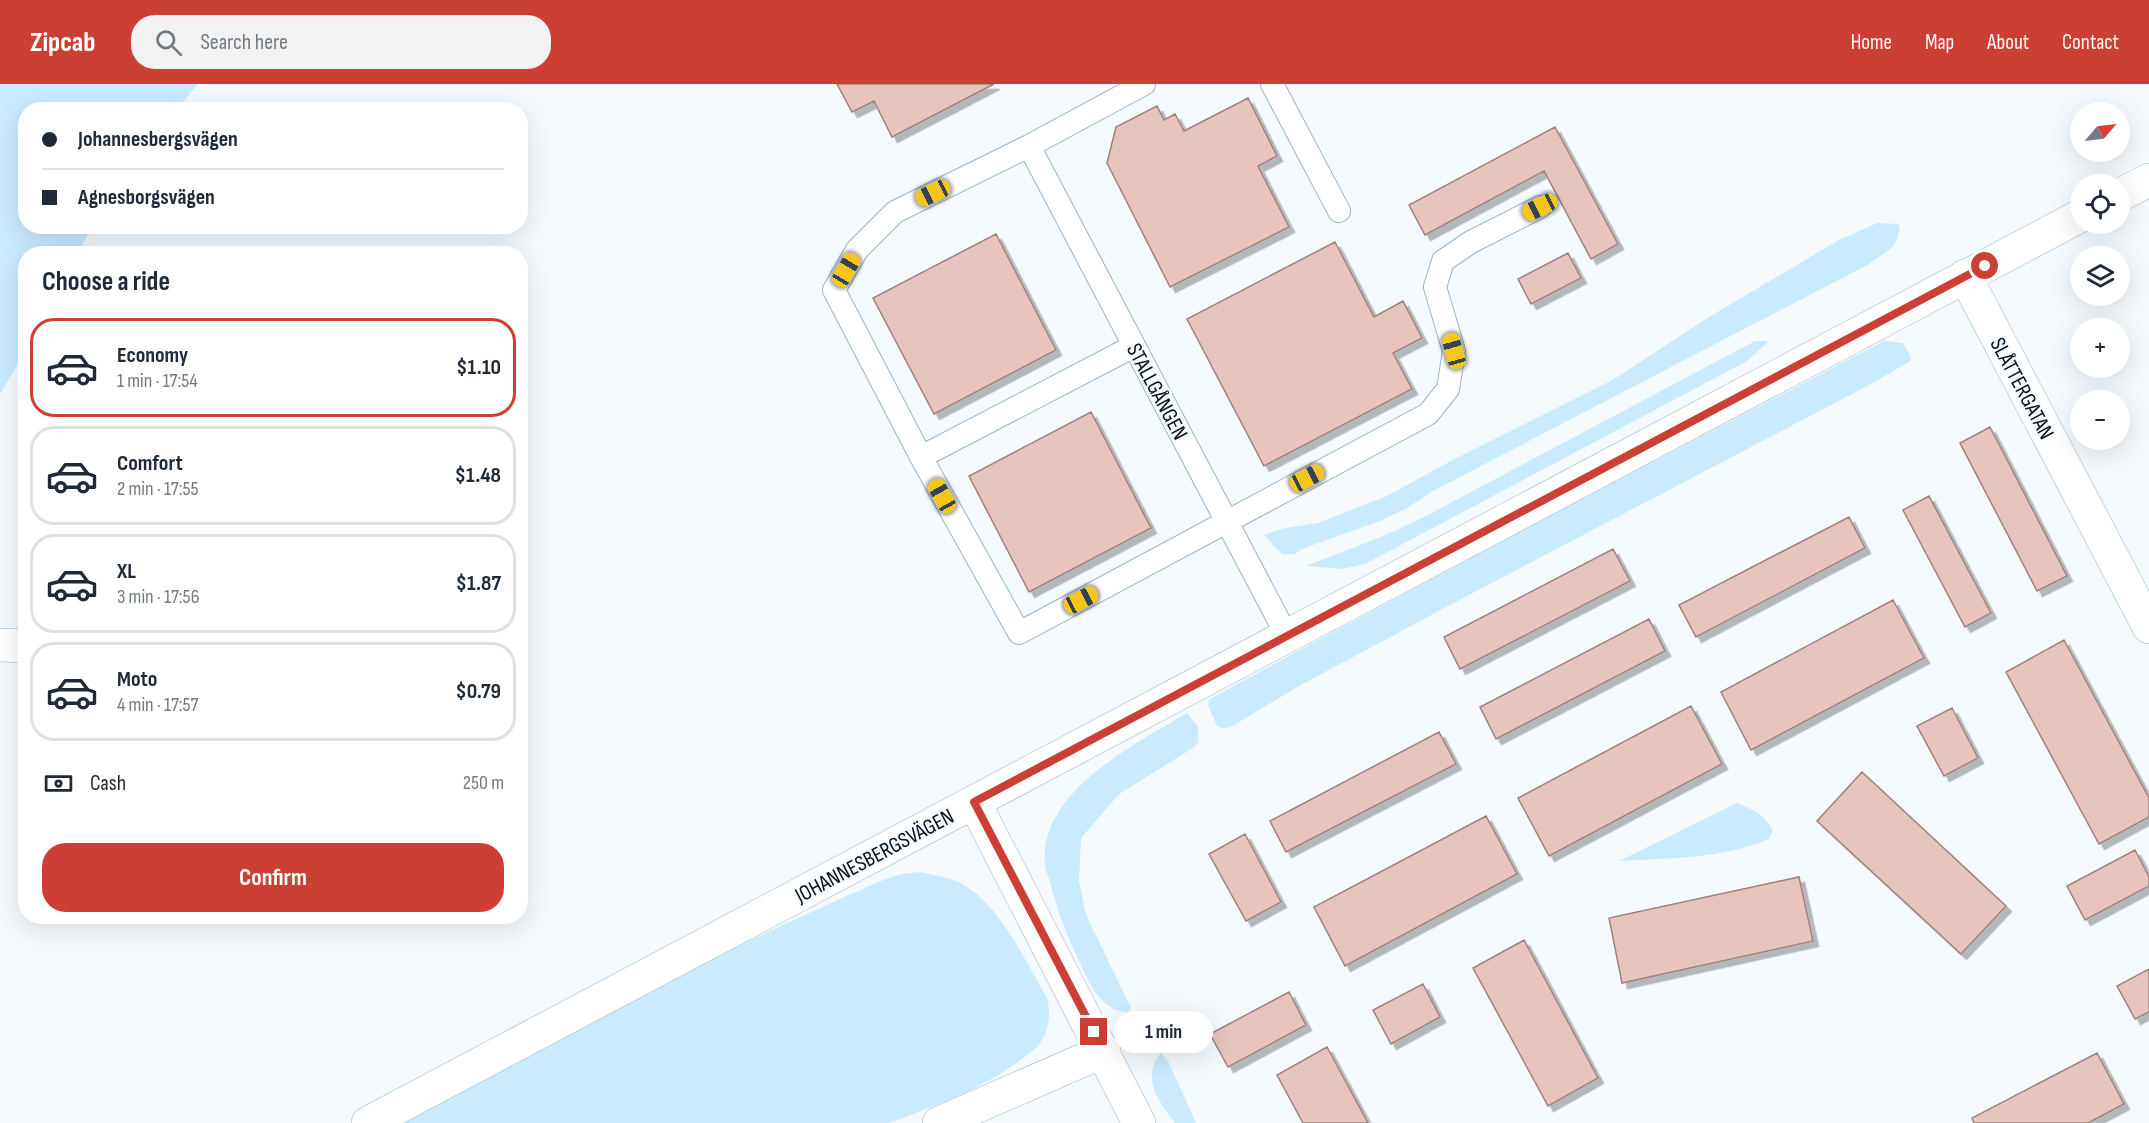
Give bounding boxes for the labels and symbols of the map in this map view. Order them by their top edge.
north arrow [2070,102,2130,162]
car [913,177,953,209]
car [1520,191,1560,223]
car [829,250,863,290]
route start [1971,252,1998,279]
car [1440,331,1468,371]
street label: SLÅTTERGATAN [1984,333,2060,444]
street label: STALLGÅNGEN [1120,339,1193,445]
car [1287,462,1327,494]
car [925,476,959,516]
car [1061,584,1101,616]
street label: JOHANNESBERGSVÄGEN [790,803,959,910]
callout: 1 min [1115,1011,1214,1053]
route end [1080,1018,1107,1045]

